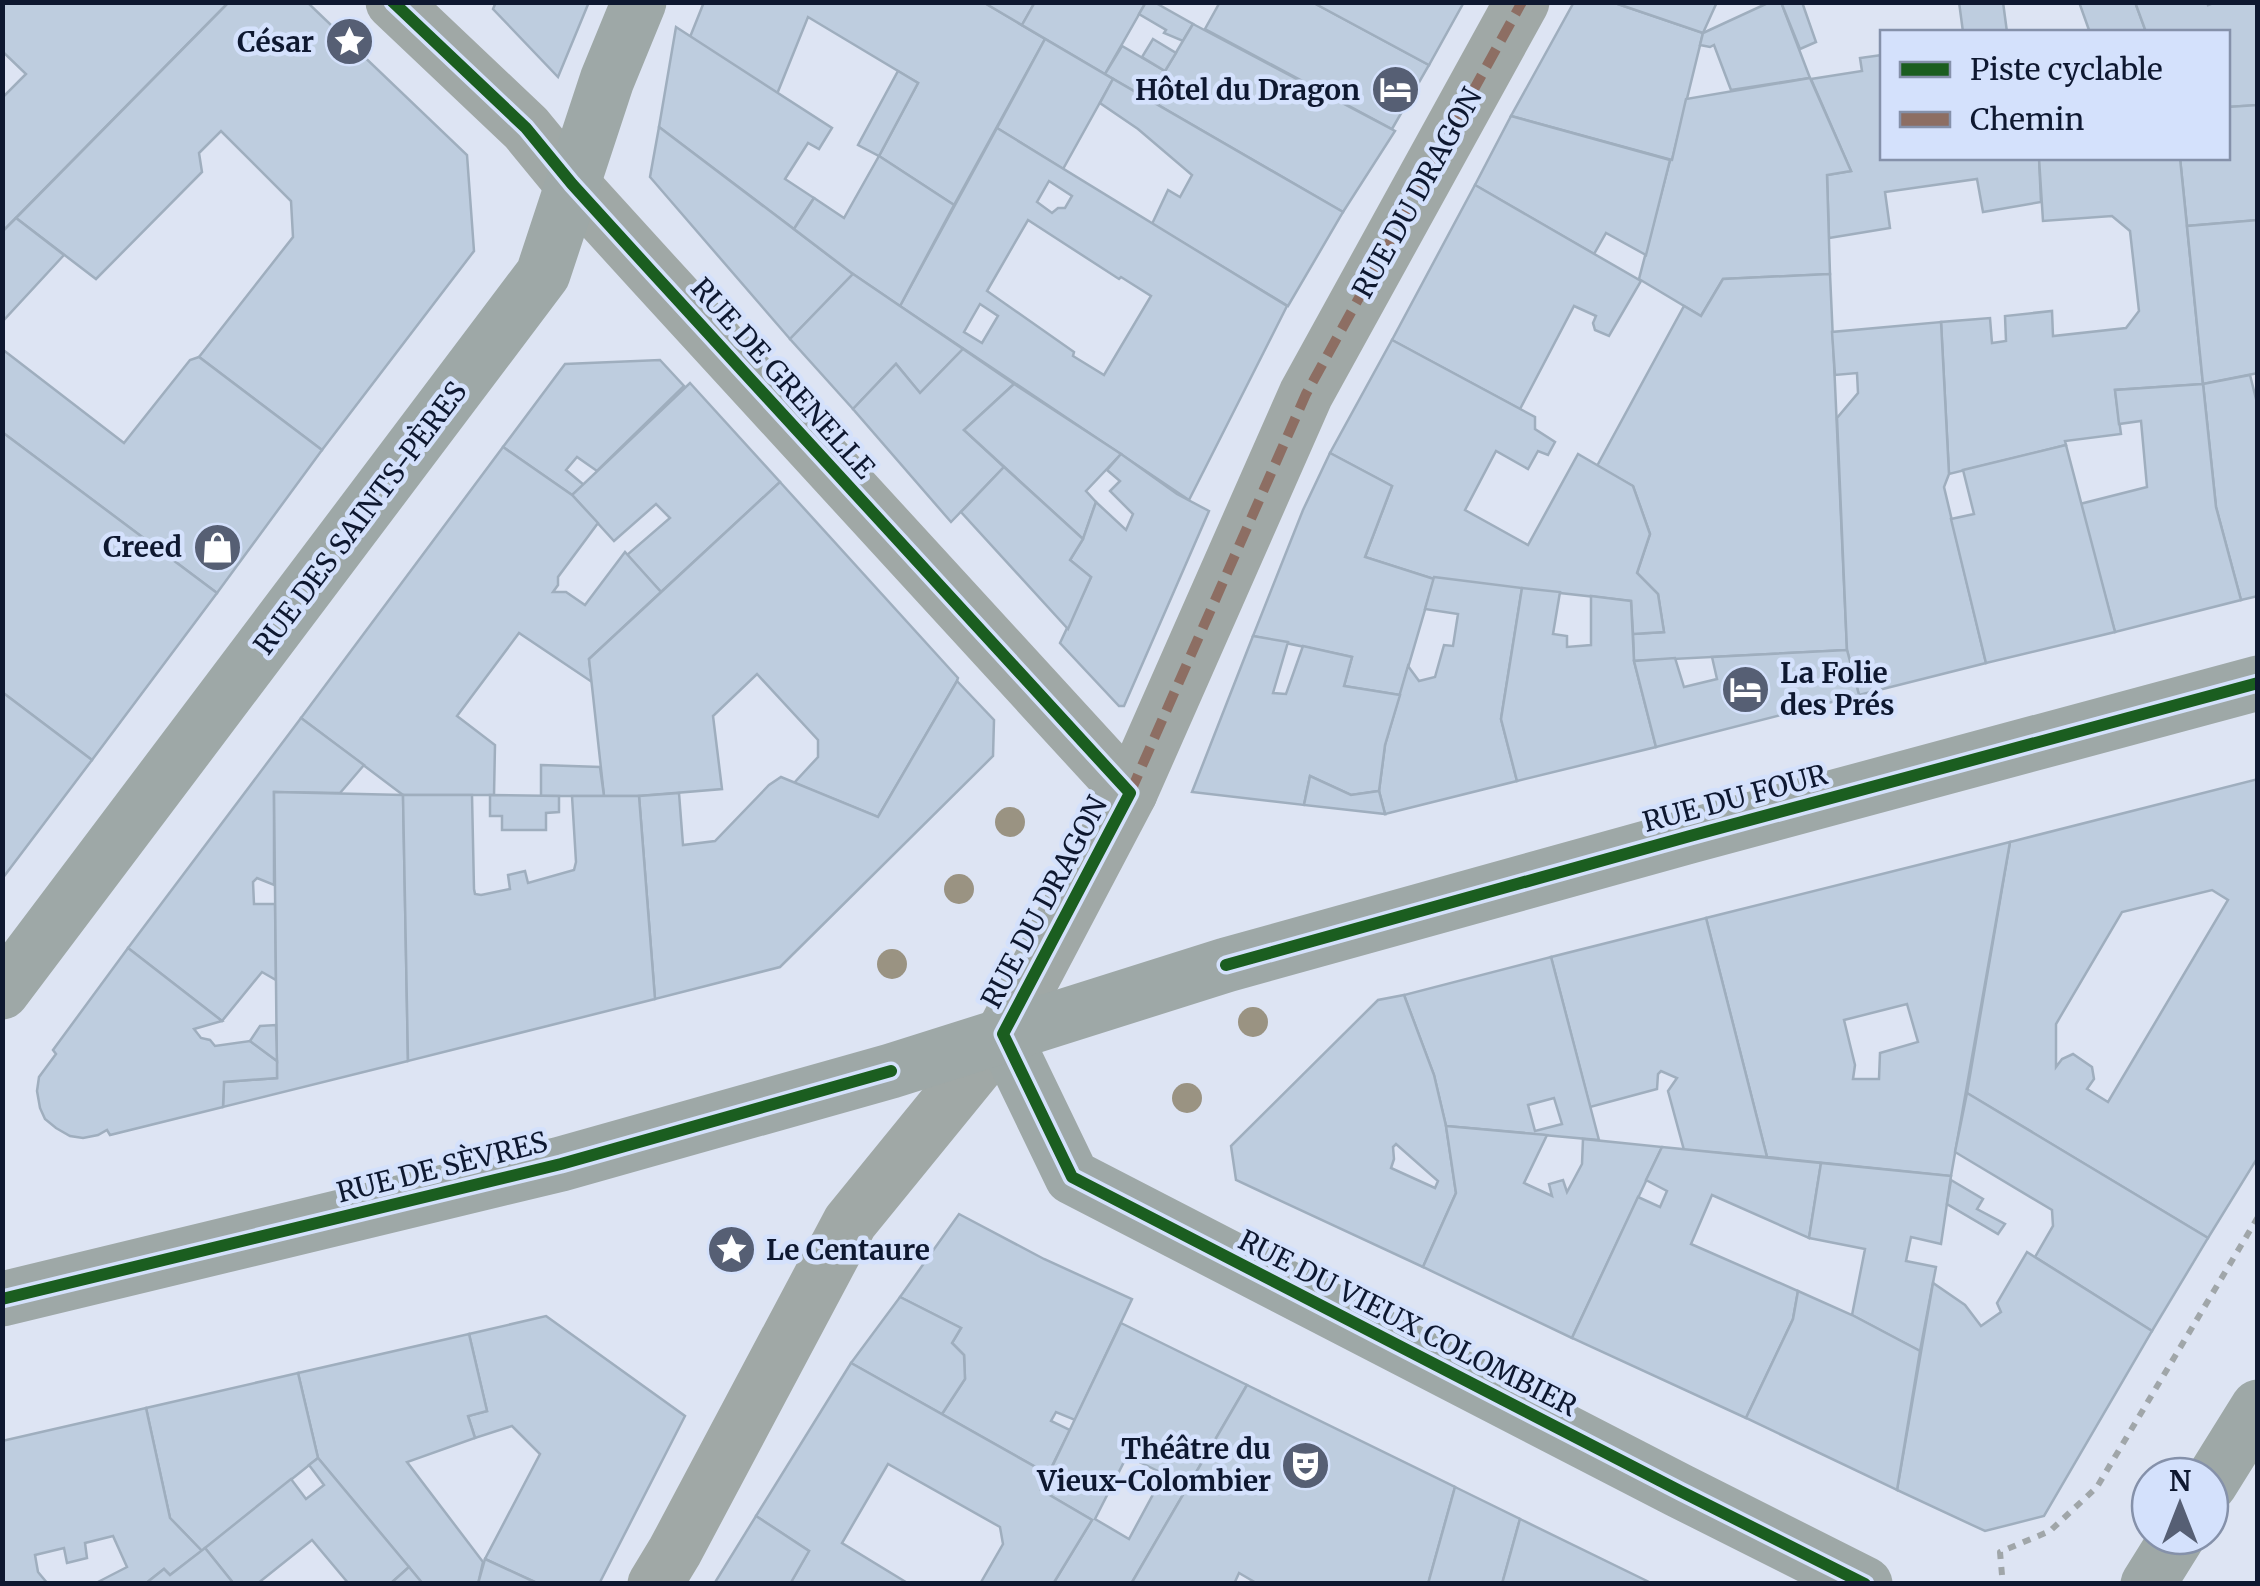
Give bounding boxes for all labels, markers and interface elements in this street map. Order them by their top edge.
place icon: César [323,16,375,68]
place label: César [237,24,314,60]
legend [1880,30,2230,160]
text: Piste cyclable [1970,50,2163,88]
hotel icon: Hôtel du Dragon [1369,64,1421,116]
place label: Hôtel du Dragon [1135,72,1360,108]
street label: RUE DU DRAGON [1344,81,1490,304]
text: Chemin [1970,100,2084,138]
street label: RUE DE GRENELLE [683,270,883,486]
street label: RUE DES SAINTS-PÈRES [246,374,474,662]
shop icon: Creed [191,521,243,573]
place label: Creed [103,529,182,565]
place label: La Folie des Prés [1780,655,1894,723]
hotel icon: La Folie des Prés [1719,663,1771,715]
street label: RUE DU FOUR [1639,756,1832,840]
street label: RUE DU DRAGON [973,790,1115,1014]
street label: RUE DE SÈVRES [333,1123,551,1211]
street label: RUE DU VIEUX COLOMBIER [1233,1222,1584,1424]
place icon: Le Centaure [705,1224,757,1276]
place label: Le Centaure [766,1232,930,1268]
place label: Théâtre du Vieux-Colombier [1036,1431,1271,1499]
theatre icon: Théâtre du Vieux-Colombier [1280,1439,1332,1491]
north arrow [2130,1456,2230,1556]
text: N [2169,1463,2191,1499]

